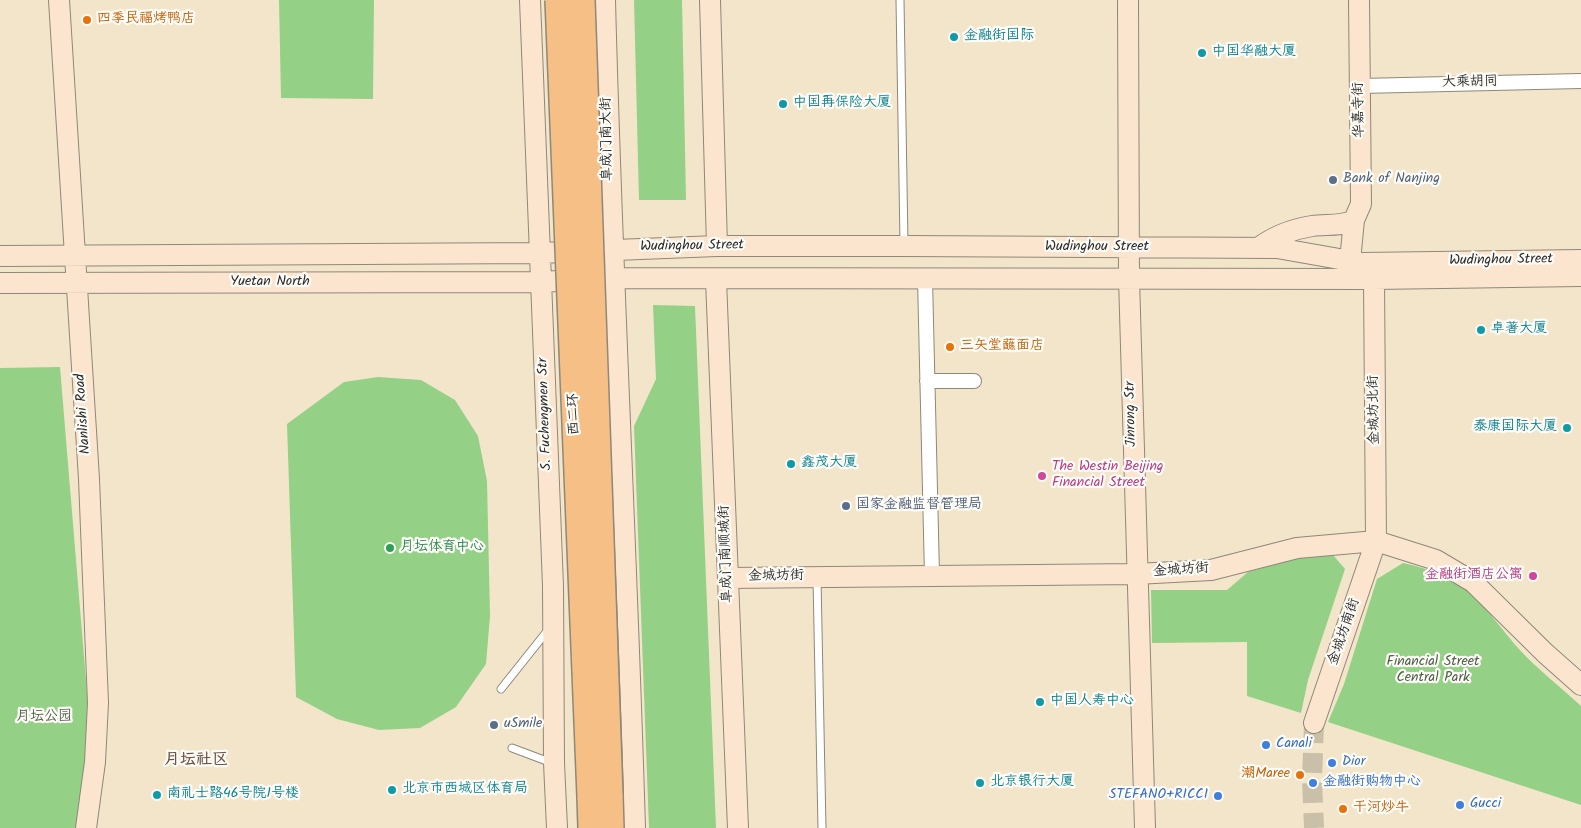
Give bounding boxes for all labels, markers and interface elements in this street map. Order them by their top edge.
place label: 四季民福烤鸭店 [97,12,195,28]
marker: 四季民福烤鸭店 [81,14,93,26]
place label: 金融街国际 [964,29,1034,45]
marker: 金融街国际 [948,31,960,43]
place label: 中国华融大厦 [1212,45,1296,61]
marker: 中国华融大厦 [1196,47,1208,59]
street label: 大乘胡同 [1442,74,1498,92]
street label: 华嘉寺街 [1351,82,1369,138]
place label: 中国再保险大厦 [793,96,891,112]
street label: 阜成门南大街 [599,97,617,181]
marker: 中国再保险大厦 [777,98,789,110]
place label: Bank of Nanjing [1343,172,1440,188]
marker: Bank of Nanjing [1327,174,1339,186]
street label: Wudinghou Street [640,238,744,256]
street label: Wudinghou Street [1045,240,1149,256]
street label: Wudinghou Street [1449,252,1553,270]
street label: Yuetan North [230,275,310,291]
place label: 卓著大厦 [1491,322,1547,338]
marker: 卓著大厦 [1475,324,1487,336]
place label: 三矢堂蘸面店 [960,339,1044,355]
marker: 三矢堂蘸面店 [944,341,956,353]
street label: S. Fuchengmen Str [536,357,556,471]
street label: Nanlishi Road [73,373,95,455]
street label: 金城坊北街 [1366,375,1384,445]
street label: Jinrong Str [1123,381,1141,447]
street label: 西二环 [566,393,584,435]
place label: 泰康国际大厦 [1473,420,1557,436]
marker: 泰康国际大厦 [1561,422,1573,434]
place label: 鑫茂大厦 [801,456,857,472]
marker: 鑫茂大厦 [785,458,797,470]
place label: The Westin Beijing Financial Street [1052,460,1163,492]
marker: The Westin Beijing Financial Street [1036,470,1048,482]
place label: 国家金融监督管理局 [856,498,982,514]
marker: 国家金融监督管理局 [840,500,852,512]
street label: 阜成门南顺城街 [717,505,737,603]
place label: 月坛体育中心 [400,540,484,556]
marker: 月坛体育中心 [384,542,396,554]
street label: 金城坊街 [1152,561,1210,581]
street label: 金城坊街 [748,568,804,586]
place label: 金融街酒店公寓 [1425,568,1523,584]
marker: 金融街酒店公寓 [1527,570,1539,582]
street label: 金城坊南街 [1326,596,1364,668]
park label: Financial Street Central Park [1387,655,1479,688]
place label: 中国人寿中心 [1050,694,1134,710]
marker: 中国人寿中心 [1034,696,1046,708]
park label: 月坛公园 [16,710,72,726]
place label: uSmile [504,717,542,733]
marker: uSmile [488,719,500,731]
place label: Canali [1276,737,1312,753]
marker: Canali [1260,739,1272,751]
district label: 月坛社区 [164,751,228,771]
place label: Dior [1342,755,1365,771]
marker: Dior [1326,757,1338,769]
place label: 潮Maree [1241,767,1290,783]
marker: 潮Maree [1294,769,1306,781]
place label: 北京银行大厦 [990,775,1074,791]
place label: 金融街购物中心 [1323,775,1421,791]
marker: 北京银行大厦 [974,777,986,789]
marker: 金融街购物中心 [1307,777,1319,789]
place label: 北京市西城区体育局 [402,782,528,798]
marker: 北京市西城区体育局 [386,784,398,796]
place label: 南礼士路46号院1号楼 [167,787,299,803]
place label: STEFANO+RICCI [1109,788,1208,804]
marker: 南礼士路46号院1号楼 [151,789,163,801]
marker: STEFANO+RICCI [1212,790,1224,802]
place label: Gucci [1470,797,1501,813]
marker: Gucci [1454,799,1466,811]
place label: 干河炒牛 [1353,801,1409,817]
marker: 干河炒牛 [1337,803,1349,815]

